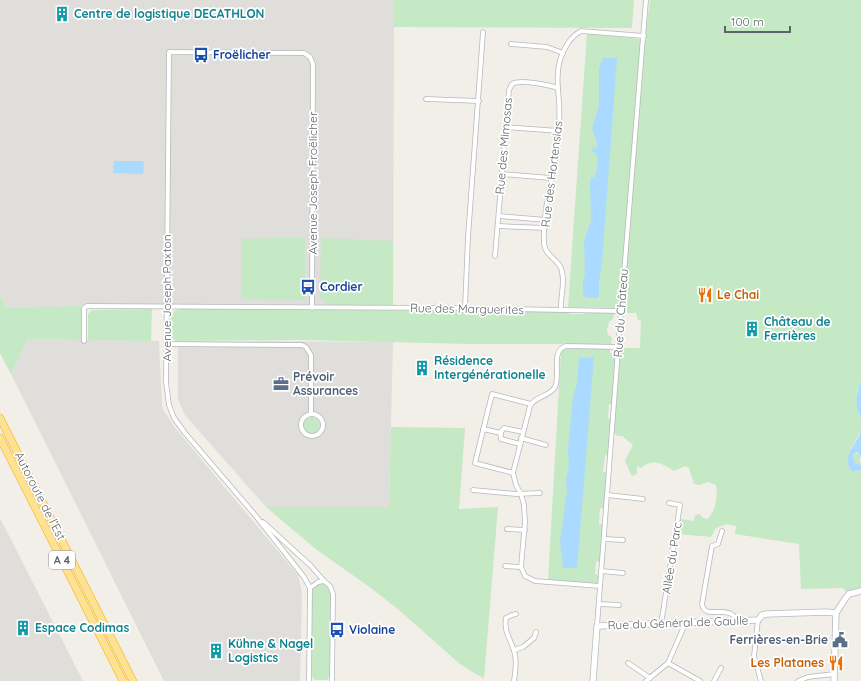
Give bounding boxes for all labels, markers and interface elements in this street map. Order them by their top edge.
building icon: Centre de logistique DECATHLON [53,5,71,23]
place label: Centre de logistique DECATHLON [74,6,264,21]
scale bar [725,8,790,34]
text: 100 m [731,14,764,29]
bus stop icon: Froëlicher [192,46,210,64]
place label: Froëlicher [213,47,271,62]
street label: Rue des Mimosas [492,97,515,195]
street label: Avenue Joseph Froëlicher [305,111,320,255]
street label: Rue des Hortensias [538,120,566,228]
street label: Avenue Joseph Paxton [159,234,174,362]
street label: Rue du Château [610,268,631,358]
bus stop icon: Cordier [299,278,317,296]
place label: Cordier [320,279,363,294]
restaurant icon: Le Chai [696,286,714,304]
place label: Le Chai [717,287,759,302]
street label: Rue des Marguerites [410,300,524,317]
place label: Château de Ferrières [764,314,831,343]
building icon: Château de Ferrières [743,320,761,338]
place label: Résidence Intergénérationelle [434,353,546,382]
building icon: Résidence Intergénérationelle [413,359,431,377]
place label: Prévoir Assurances [293,369,358,398]
office icon: Prévoir Assurances [272,375,290,393]
street label: Autoroute de l’Est [12,449,69,542]
street label: Allée du Parc [658,521,685,595]
road number: A 4 [49,551,75,569]
street label: Rue du Général de Gaulle [607,613,749,632]
building icon: Espace Codimas [14,619,32,637]
place label: Espace Codimas [35,620,129,635]
bus stop icon: Violaine [328,621,346,639]
place label: Violaine [349,622,395,637]
public building icon: Ferrières-en-Brie [831,631,849,649]
place label: Ferrières-en-Brie [730,632,828,647]
place label: Kühne & Nagel Logistics [228,636,313,665]
building icon: Kühne & Nagel Logistics [207,642,225,660]
restaurant icon: Les Platanes [827,654,845,672]
place label: Les Platanes [751,655,824,670]

